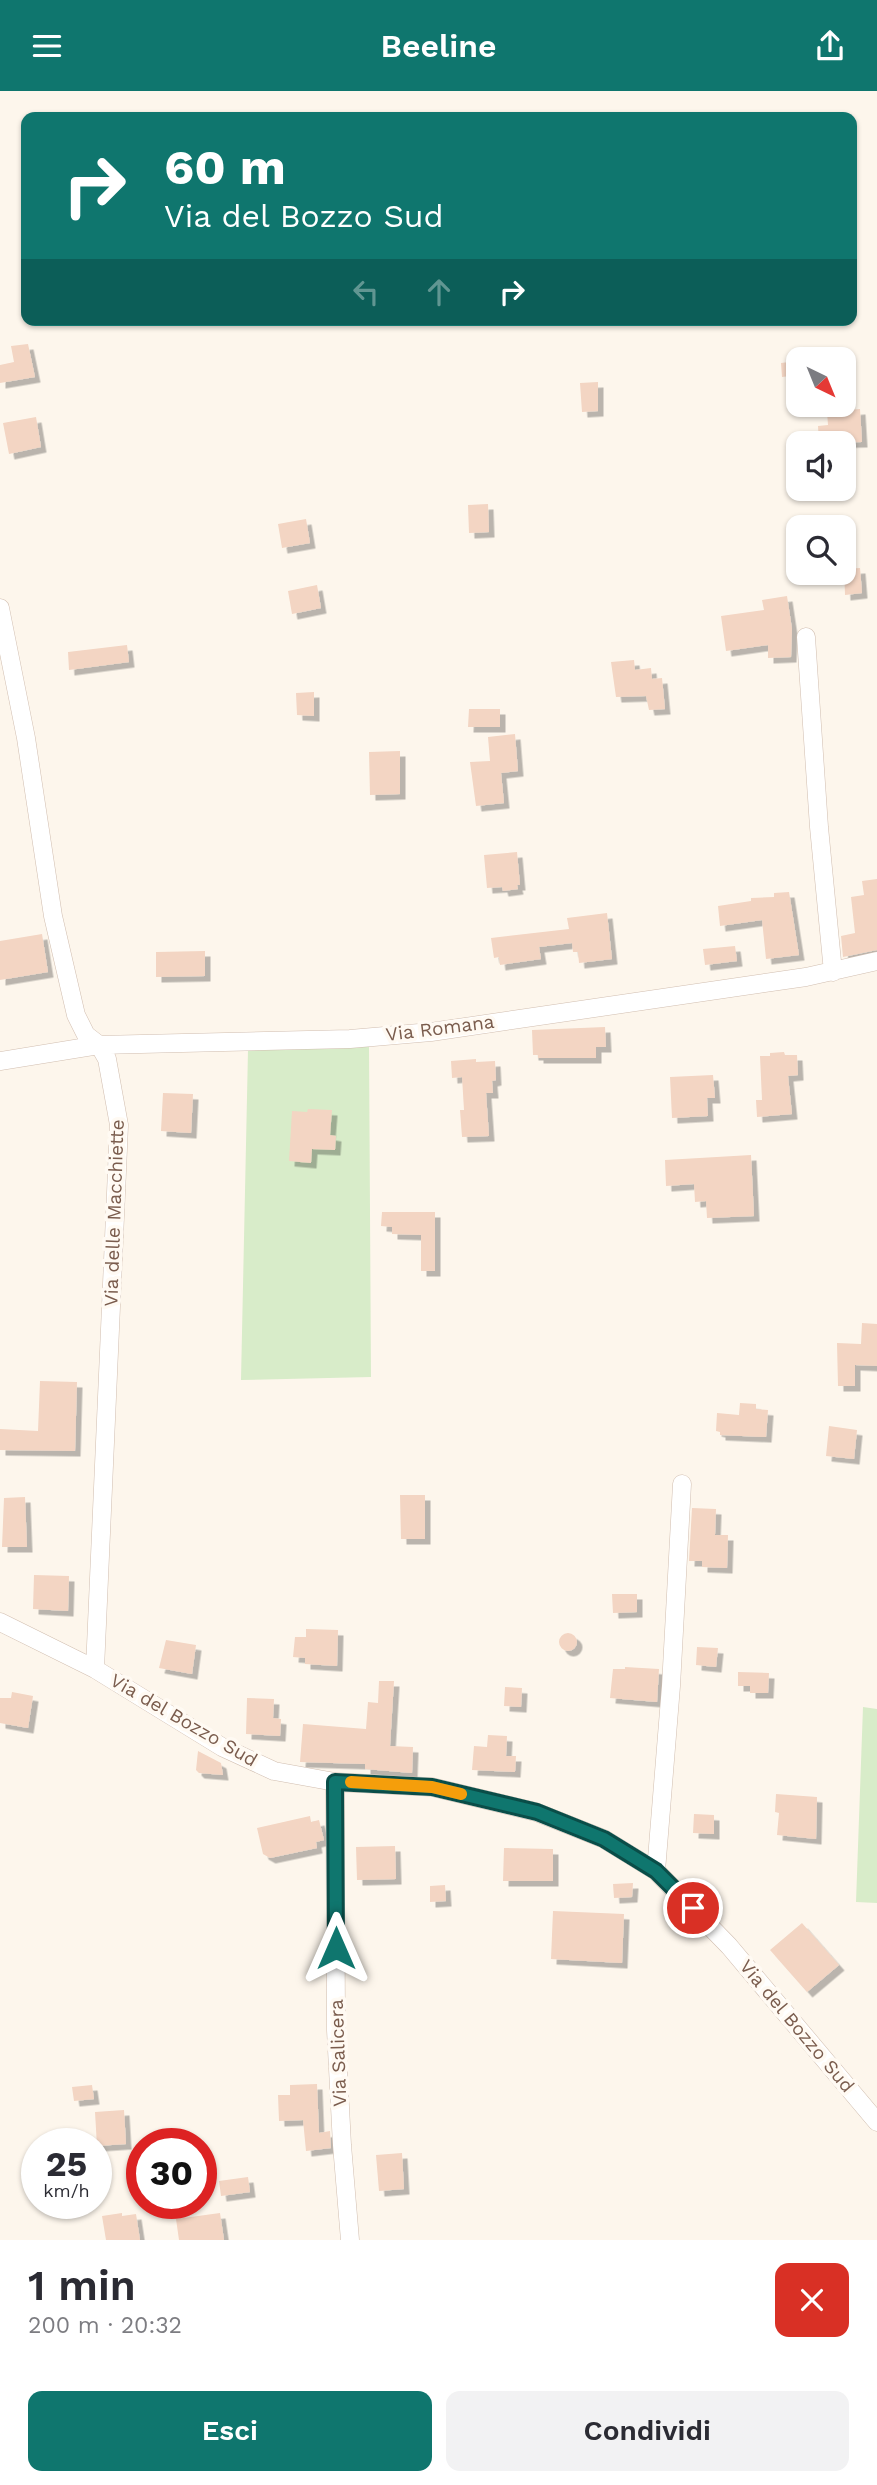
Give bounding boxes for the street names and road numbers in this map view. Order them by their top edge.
street label: Via Romana [384,1010,496,1046]
street label: Via delle Macchiette [99,1119,129,1307]
street label: Via del Bozzo Sud [106,1669,262,1771]
street label: Via del Bozzo Sud [735,1955,859,2097]
street label: Via Salicera [325,1999,351,2107]

